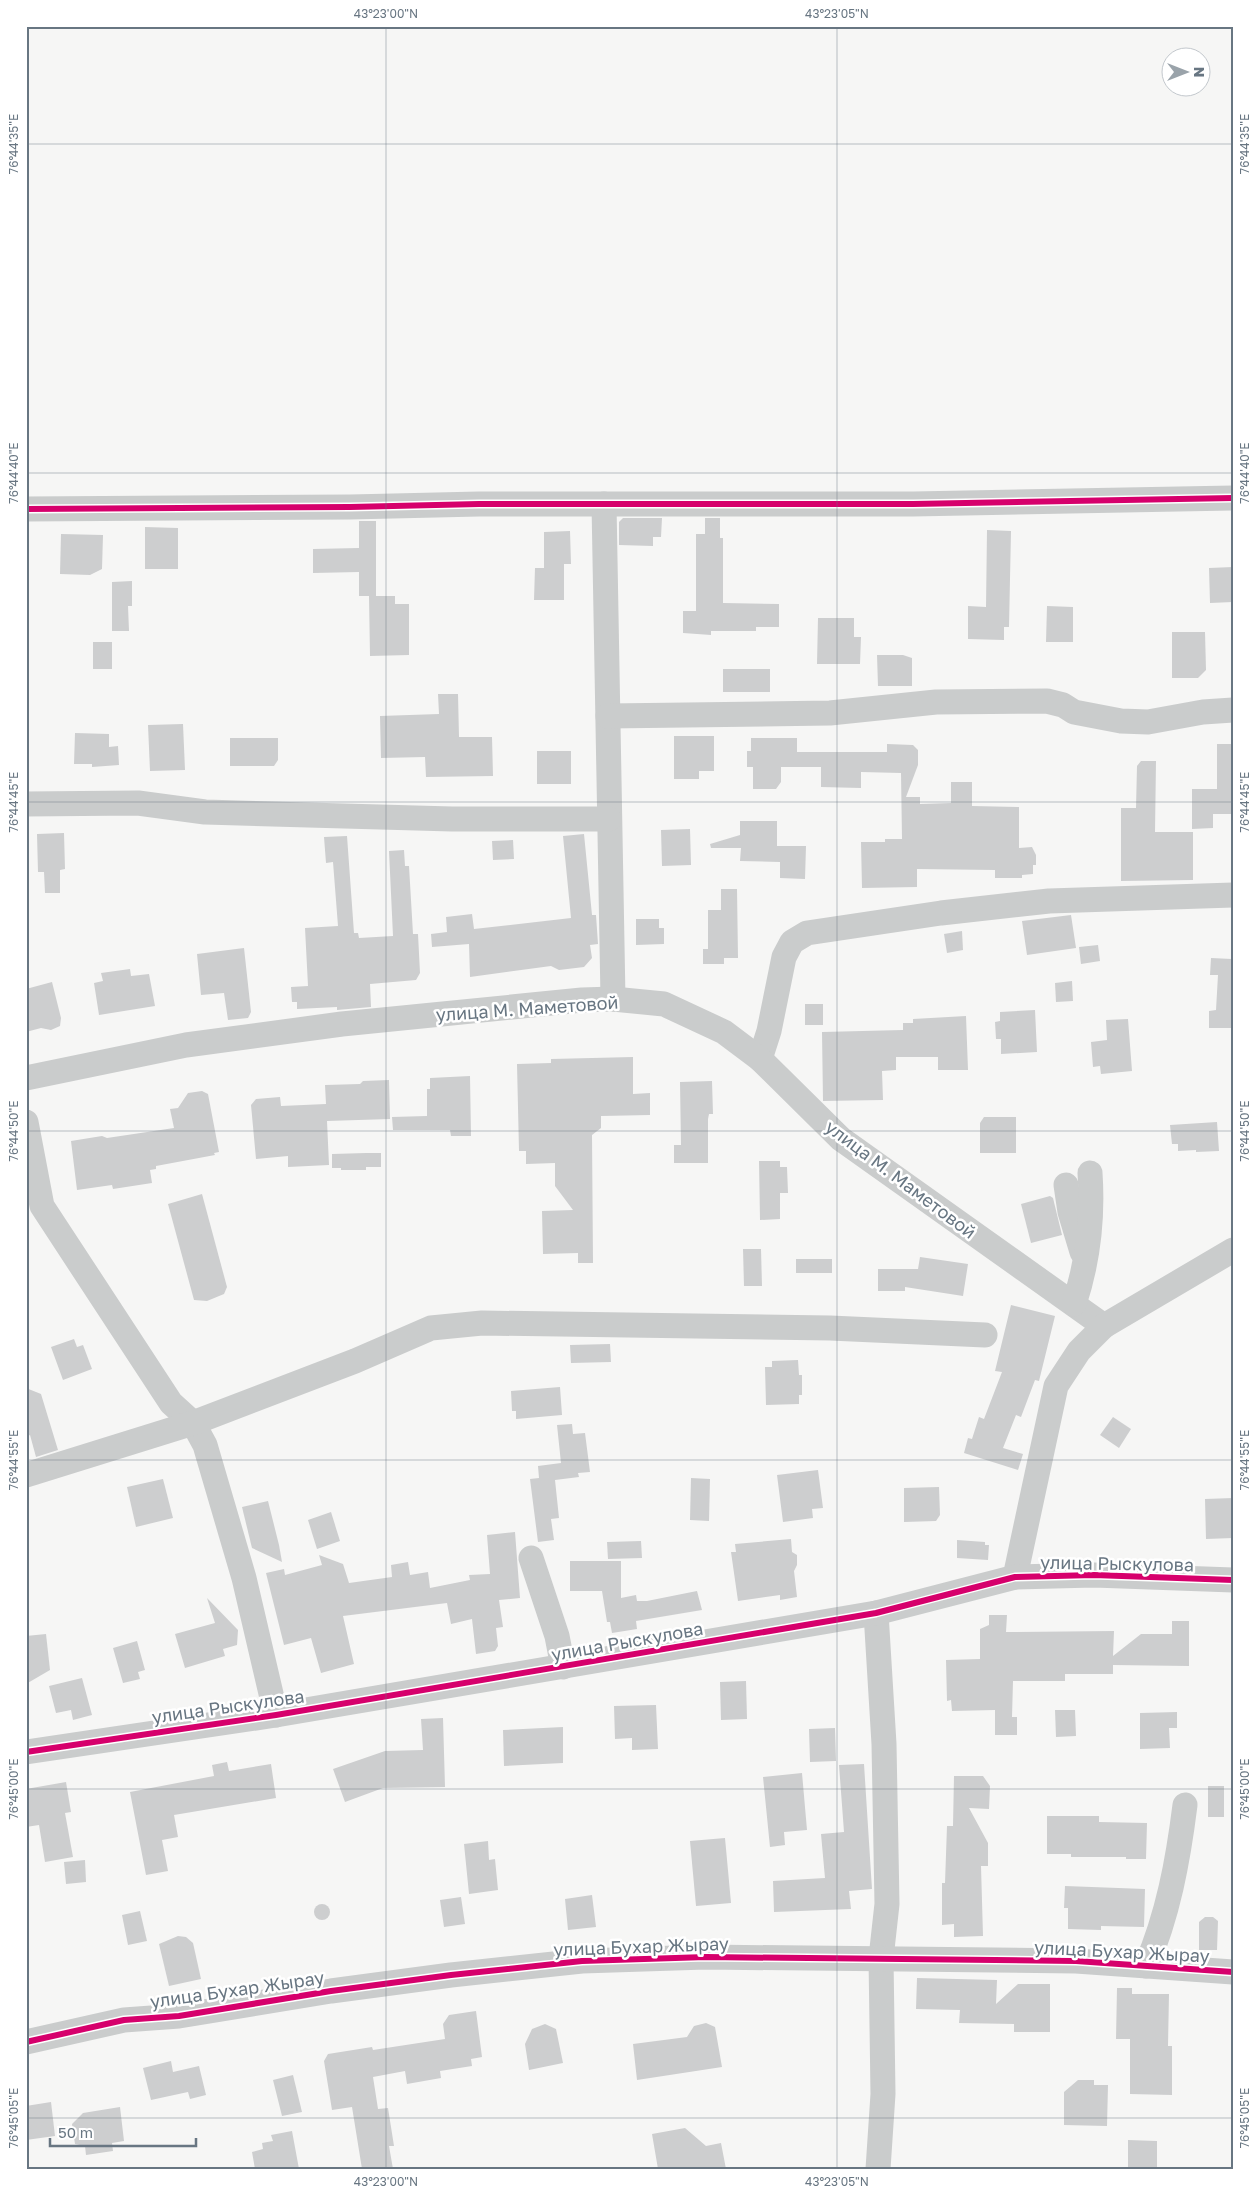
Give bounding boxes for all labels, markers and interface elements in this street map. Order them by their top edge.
text: 43°23'00"N [354,6,418,21]
text: 43°23'05"N [805,6,869,21]
north arrow [1162,48,1212,98]
text: N [1191,67,1208,77]
text: 76°44'35"E [6,114,21,174]
text: 76°44'35"E [1237,114,1252,174]
text: 76°44'40"E [6,442,21,504]
text: 76°44'40"E [1237,442,1252,504]
text: 76°44'45"E [6,772,21,832]
text: 76°44'45"E [1237,772,1252,832]
street label: улица М. Маметовой [435,991,619,1025]
text: 76°44'50"E [6,1101,21,1161]
text: 76°44'50"E [1237,1101,1252,1161]
street label: улица М. Маметовой [821,1115,981,1243]
text: 76°44'55"E [6,1430,21,1490]
text: 76°44'55"E [1237,1430,1252,1490]
street label: улица Рыскулова [1040,1551,1194,1575]
street label: улица Рыскулова [549,1617,705,1665]
street label: улица Рыскулова [150,1684,306,1728]
text: 76°45'00"E [6,1758,21,1820]
text: 76°45'00"E [1237,1758,1252,1820]
street label: улица Бухар Жырау [553,1932,729,1960]
street label: улица Бухар Жырау [1034,1935,1210,1967]
street label: улица Бухар Жырау [148,1966,326,2012]
text: 76°45'05"E [6,2088,21,2148]
text: 76°45'05"E [1237,2088,1252,2148]
scale bar [50,2115,196,2147]
text: 50 m [58,2123,93,2141]
text: 43°23'00"N [354,2174,418,2189]
text: 43°23'05"N [805,2174,869,2189]

